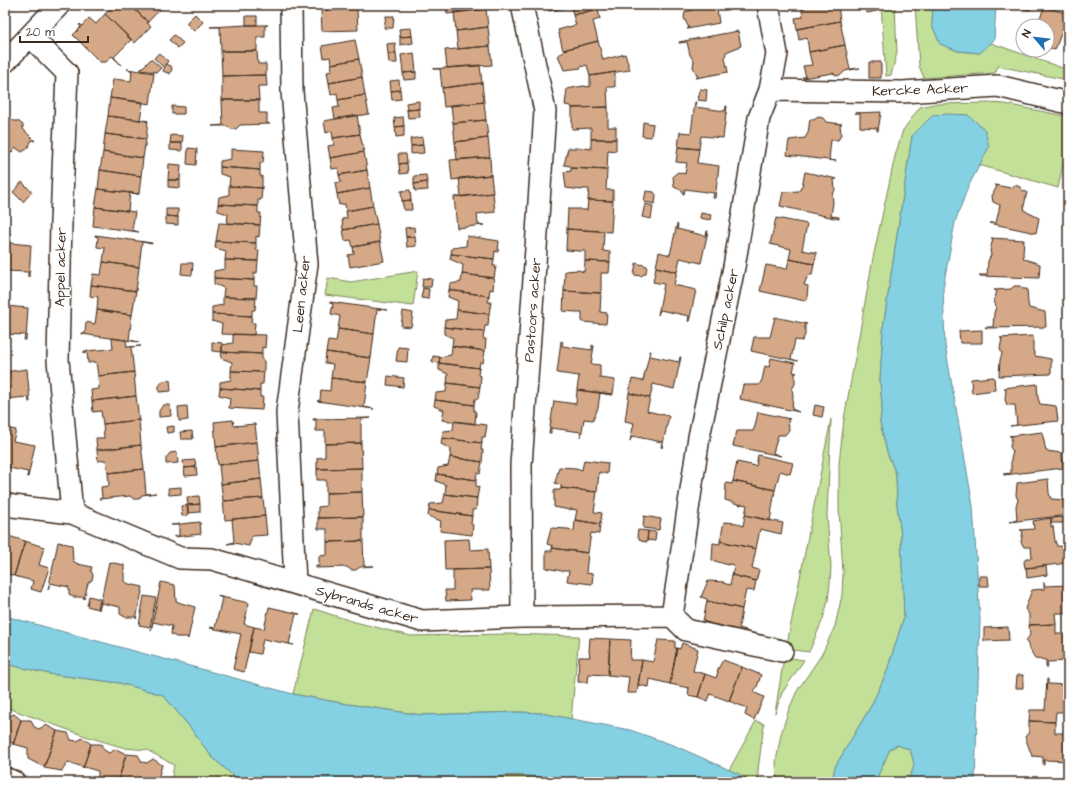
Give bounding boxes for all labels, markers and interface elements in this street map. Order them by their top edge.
scale bar [20,18,88,44]
north arrow [1015,18,1055,58]
text: 20 m [26,24,55,41]
text: N [1018,27,1035,40]
street label: Kercke Acker [872,78,969,102]
street label: Appel acker [50,227,72,307]
street label: Leen acker [288,254,316,334]
street label: Pastoors acker [519,257,547,363]
street label: Schilp acker [708,267,744,352]
street label: Sybrands acker [313,581,421,629]

